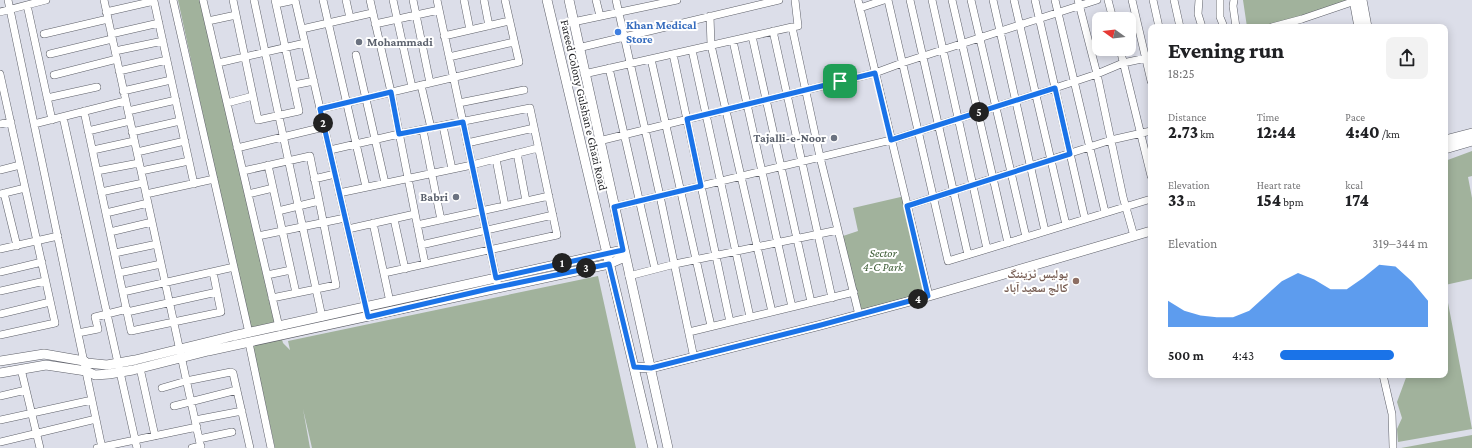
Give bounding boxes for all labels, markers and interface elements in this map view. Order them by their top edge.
north arrow [1092,12,1136,56]
map controls [1092,12,1136,56]
street label: Fareed Colony Gulshan e Ghazi Road [557,18,611,193]
place label: Khan Medical Store [626,18,697,46]
marker: Khan Medical Store [613,27,623,37]
place label: Mohammadi [367,35,433,49]
marker: Mohammadi [354,37,364,47]
button: share [1386,37,1428,79]
text: Evening run [1168,38,1284,63]
pin [823,64,857,98]
text: 18:25 [1168,66,1195,81]
icon: arrive [829,70,851,92]
pin: 5 [969,102,989,122]
text: 5 [976,106,982,118]
text: Distance [1168,111,1206,123]
text: Time [1257,111,1279,123]
text: Pace [1345,111,1365,123]
pin: 2 [313,113,333,133]
text: 2 [320,117,326,129]
text: 2.73 [1168,123,1198,142]
text: 12:44 [1257,123,1296,142]
text: 4:40 [1345,123,1380,142]
text: km [1198,128,1214,140]
text: /km [1380,128,1400,140]
place label: Tajalli-e-Noor [753,131,826,145]
marker: Tajalli-e-Noor [829,133,839,143]
text: Elevation [1168,179,1210,191]
text: Heart rate [1257,179,1301,191]
text: kcal [1345,179,1363,191]
place label: Babri [420,190,449,204]
text: 33 [1168,191,1185,210]
text: 154 [1257,191,1281,210]
text: 174 [1345,191,1369,210]
marker: Babri [451,192,461,202]
text: m [1185,196,1196,208]
text: bpm [1281,196,1303,208]
text: Elevation [1168,236,1217,251]
text: 319–344 m [1372,236,1428,251]
park label: Sector 4-C Park [863,246,904,274]
pin: 1 [552,253,572,273]
text: 1 [560,257,564,269]
pin: 3 [576,258,596,278]
text: 3 [583,262,589,274]
place label: پولیس ٹریننگ کالج سعید آباد [1004,267,1069,296]
marker: پولیس ٹریننگ کالج سعید آباد [1071,276,1081,286]
pin: 4 [908,289,928,309]
text: 4 [915,293,921,305]
text: 500 m [1168,348,1204,363]
text: 4:43 [1232,348,1254,363]

